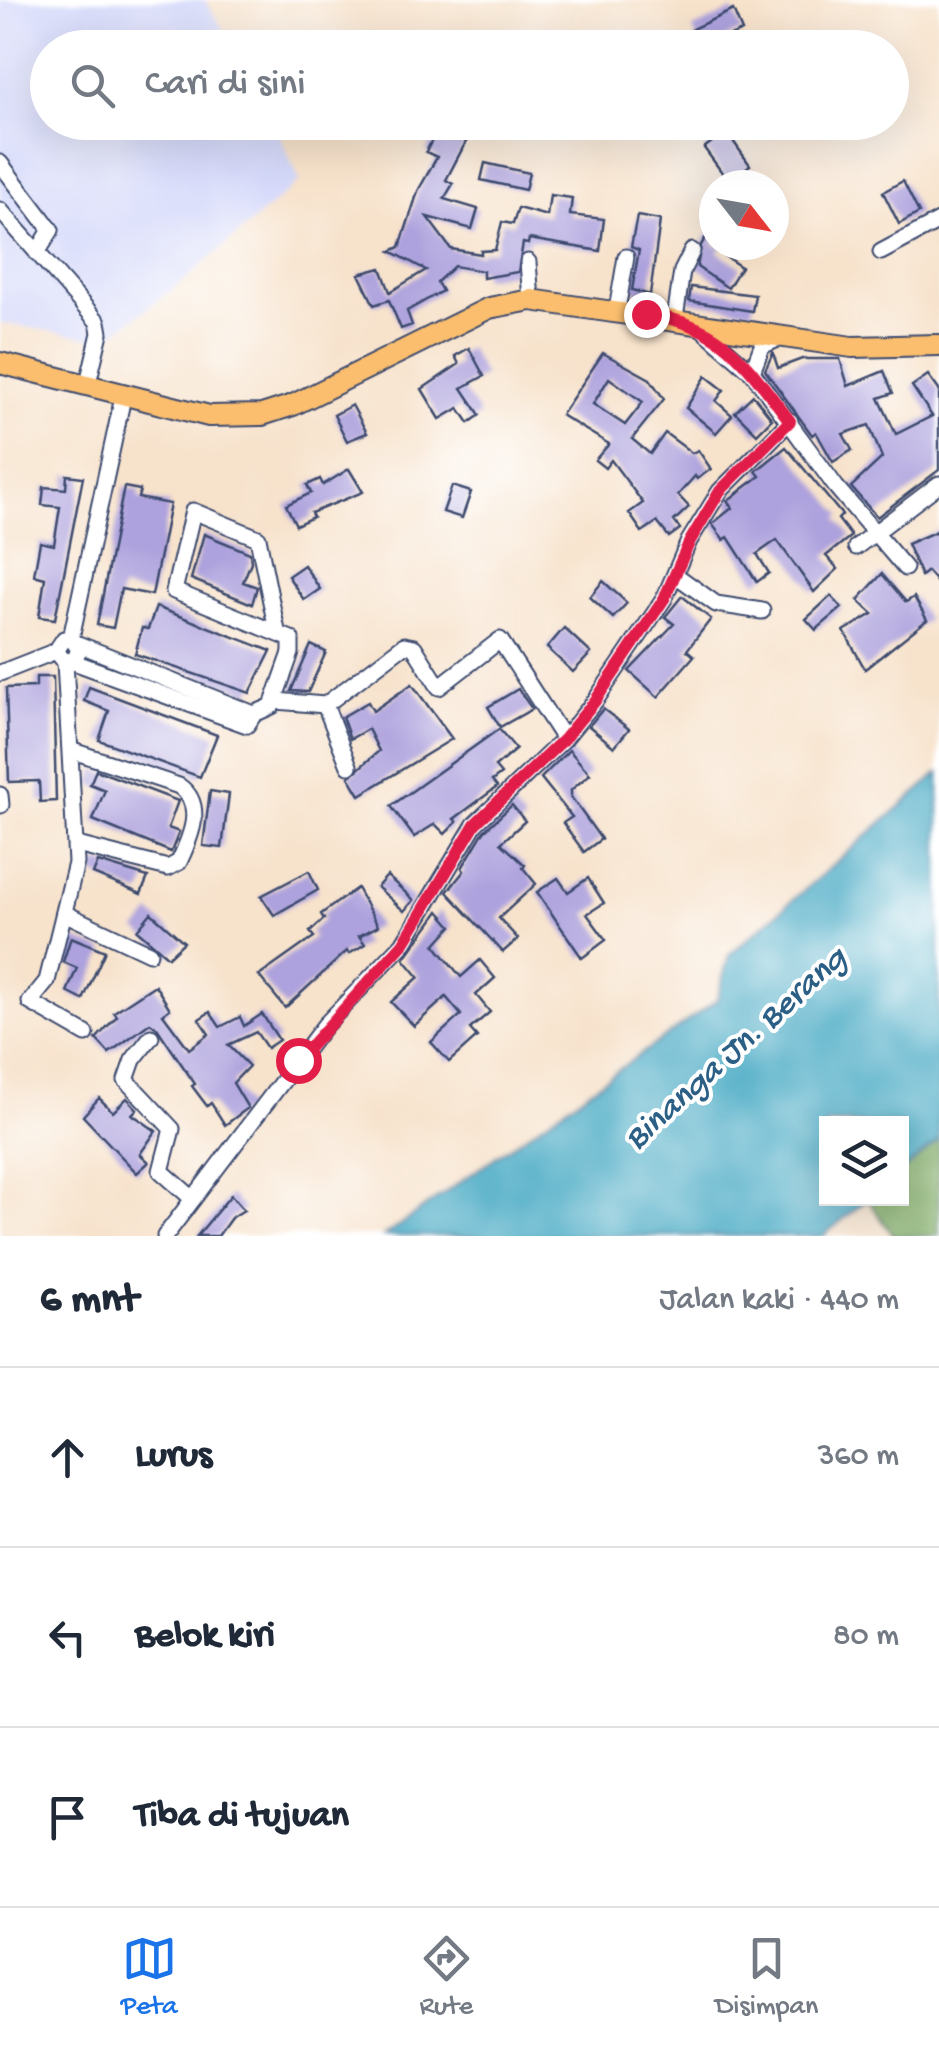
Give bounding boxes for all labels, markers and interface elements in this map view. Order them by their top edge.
search box [30,30,909,140]
icon: search [65,58,120,113]
text: Cari di sini [145,63,305,107]
north arrow [699,170,789,260]
route end [624,292,670,338]
water label: Binanga Jn. Berang [618,938,858,1160]
route start [276,1038,322,1084]
map controls [819,1116,909,1206]
button: layers [819,1116,909,1206]
text: 6 mnt [40,1277,138,1326]
text: Jalan kaki · 440 m [660,1282,899,1320]
icon: ahead [40,1430,95,1485]
text: Lurus [135,1435,212,1479]
text: 360 m [818,1438,899,1476]
icon: left [40,1610,95,1665]
text: Belok kiri [135,1615,275,1659]
text: 80 m [833,1618,899,1656]
icon: arrive [40,1790,95,1845]
text: Tiba di tujuan [135,1795,349,1839]
tab: Peta [121,1931,178,2024]
tab: Rute [419,1931,474,2024]
tab: Disimpan [715,1931,818,2024]

